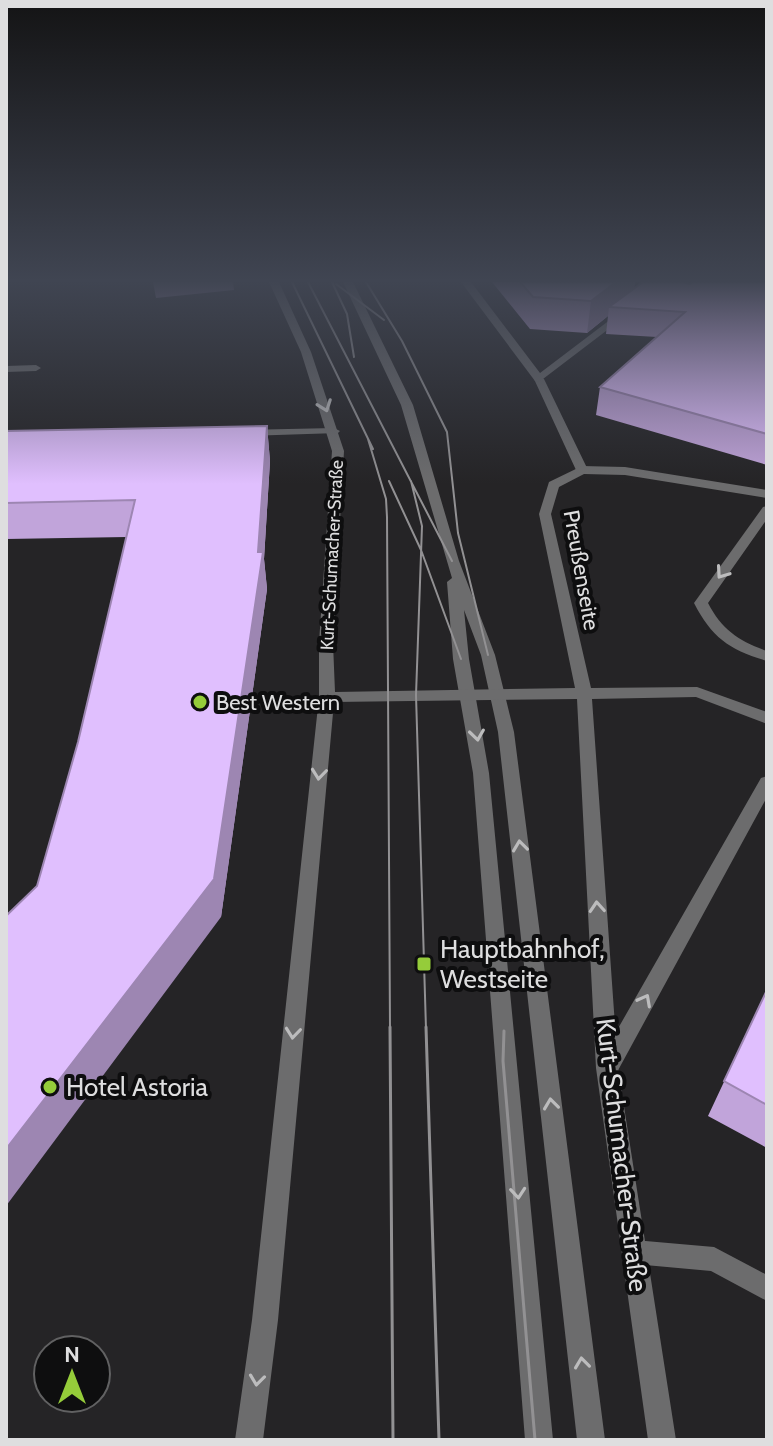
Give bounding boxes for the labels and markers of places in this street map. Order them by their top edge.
place label: Best Western [216,689,340,716]
marker: Best Western [191,693,209,711]
place label: Hauptbahnhof, Westseite [440,933,605,995]
marker: Hauptbahnhof, Westseite [415,955,433,973]
place label: Hotel Astoria [66,1071,209,1103]
marker: Hotel Astoria [41,1078,59,1096]

